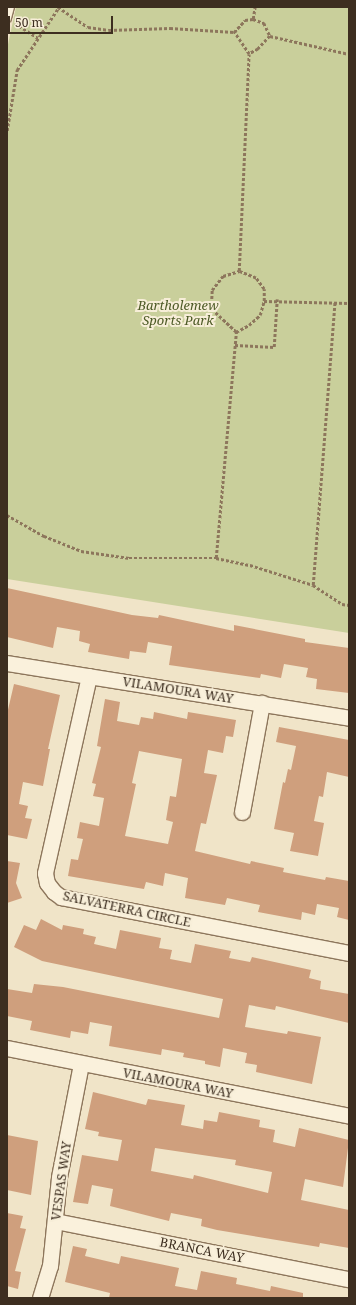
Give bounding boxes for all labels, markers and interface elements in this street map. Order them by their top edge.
scale bar [10,8,115,34]
text: 50 m [15,14,43,31]
park label: Bartholemew Sports Park [137,298,219,329]
street label: VILAMOURA WAY [121,674,235,706]
street label: SALVATERRA CIRCLE [62,888,192,930]
street label: VILAMOURA WAY [121,1065,235,1101]
street label: VESPAS WAY [48,1140,74,1222]
street label: BRANCA WAY [158,1234,246,1266]

